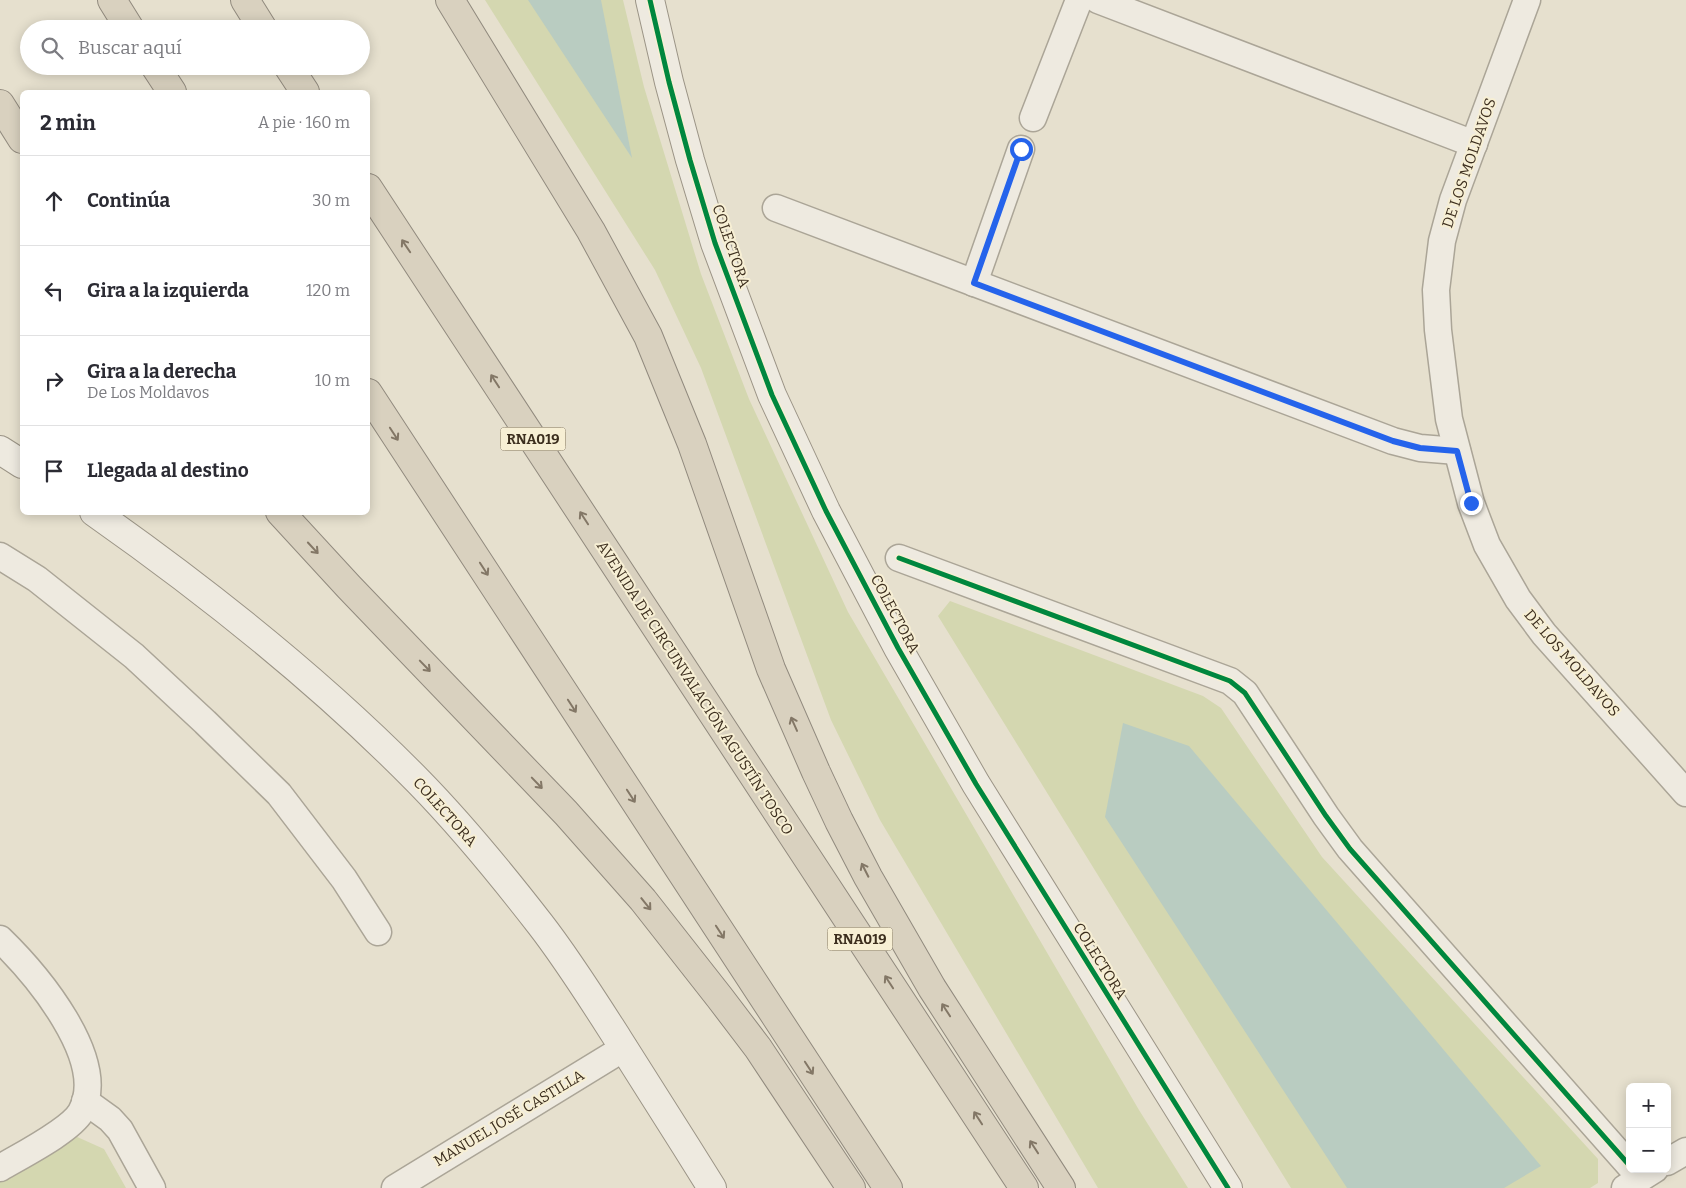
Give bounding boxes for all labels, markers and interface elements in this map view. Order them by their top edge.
search box [20,20,370,75]
icon: search [38,34,66,62]
text: Buscar aquí [78,36,182,59]
street label: DE LOS MOLDAVOS [1438,96,1500,230]
text: 2 min [40,110,96,136]
text: A pie · 160 m [258,113,350,132]
route start [1010,138,1033,161]
icon: ahead [40,187,68,215]
text: Continúa [87,189,170,212]
text: 30 m [312,191,350,210]
street label: COLECTORA [708,202,754,290]
one-way arrow [400,239,410,253]
icon: left [40,277,68,305]
text: Gira a la izquierda [87,279,249,302]
text: 120 m [306,281,350,300]
text: Gira a la derecha [87,360,236,383]
icon: right [40,367,68,395]
text: 10 m [315,371,350,390]
one-way arrow [490,375,500,389]
text: De Los Moldavos [87,383,209,402]
one-way arrow [390,426,400,440]
road number: RNA019 [500,428,566,450]
icon: arrive [40,457,68,485]
text: Llegada al destino [87,459,249,482]
route end [1460,492,1483,515]
one-way arrow [578,511,588,525]
street label: AVENIDA DE CIRCUNVALACIÓN AGUSTÍN TOSCO [593,538,797,838]
one-way arrow [307,542,319,555]
one-way arrow [479,562,489,576]
street label: COLECTORA [867,571,924,657]
street label: DE LOS MOLDAVOS [1521,606,1623,720]
one-way arrow [418,660,430,672]
one-way arrow [568,698,578,712]
one-way arrow [789,717,799,732]
street label: COLECTORA [409,774,481,851]
one-way arrow [531,777,543,790]
one-way arrow [626,788,636,802]
one-way arrow [859,863,869,878]
one-way arrow [640,897,651,910]
street label: COLECTORA [1069,919,1131,1003]
one-way arrow [716,924,726,938]
road number: RNA019 [828,928,892,951]
one-way arrow [884,975,894,989]
one-way arrow [941,1004,951,1018]
one-way arrow [805,1060,815,1074]
street label: MANUEL JOSÉ CASTILLA [431,1066,588,1170]
map controls [1626,1083,1671,1173]
button: + [1626,1083,1671,1128]
one-way arrow [973,1111,983,1125]
button: − [1626,1128,1671,1173]
one-way arrow [1029,1140,1040,1154]

